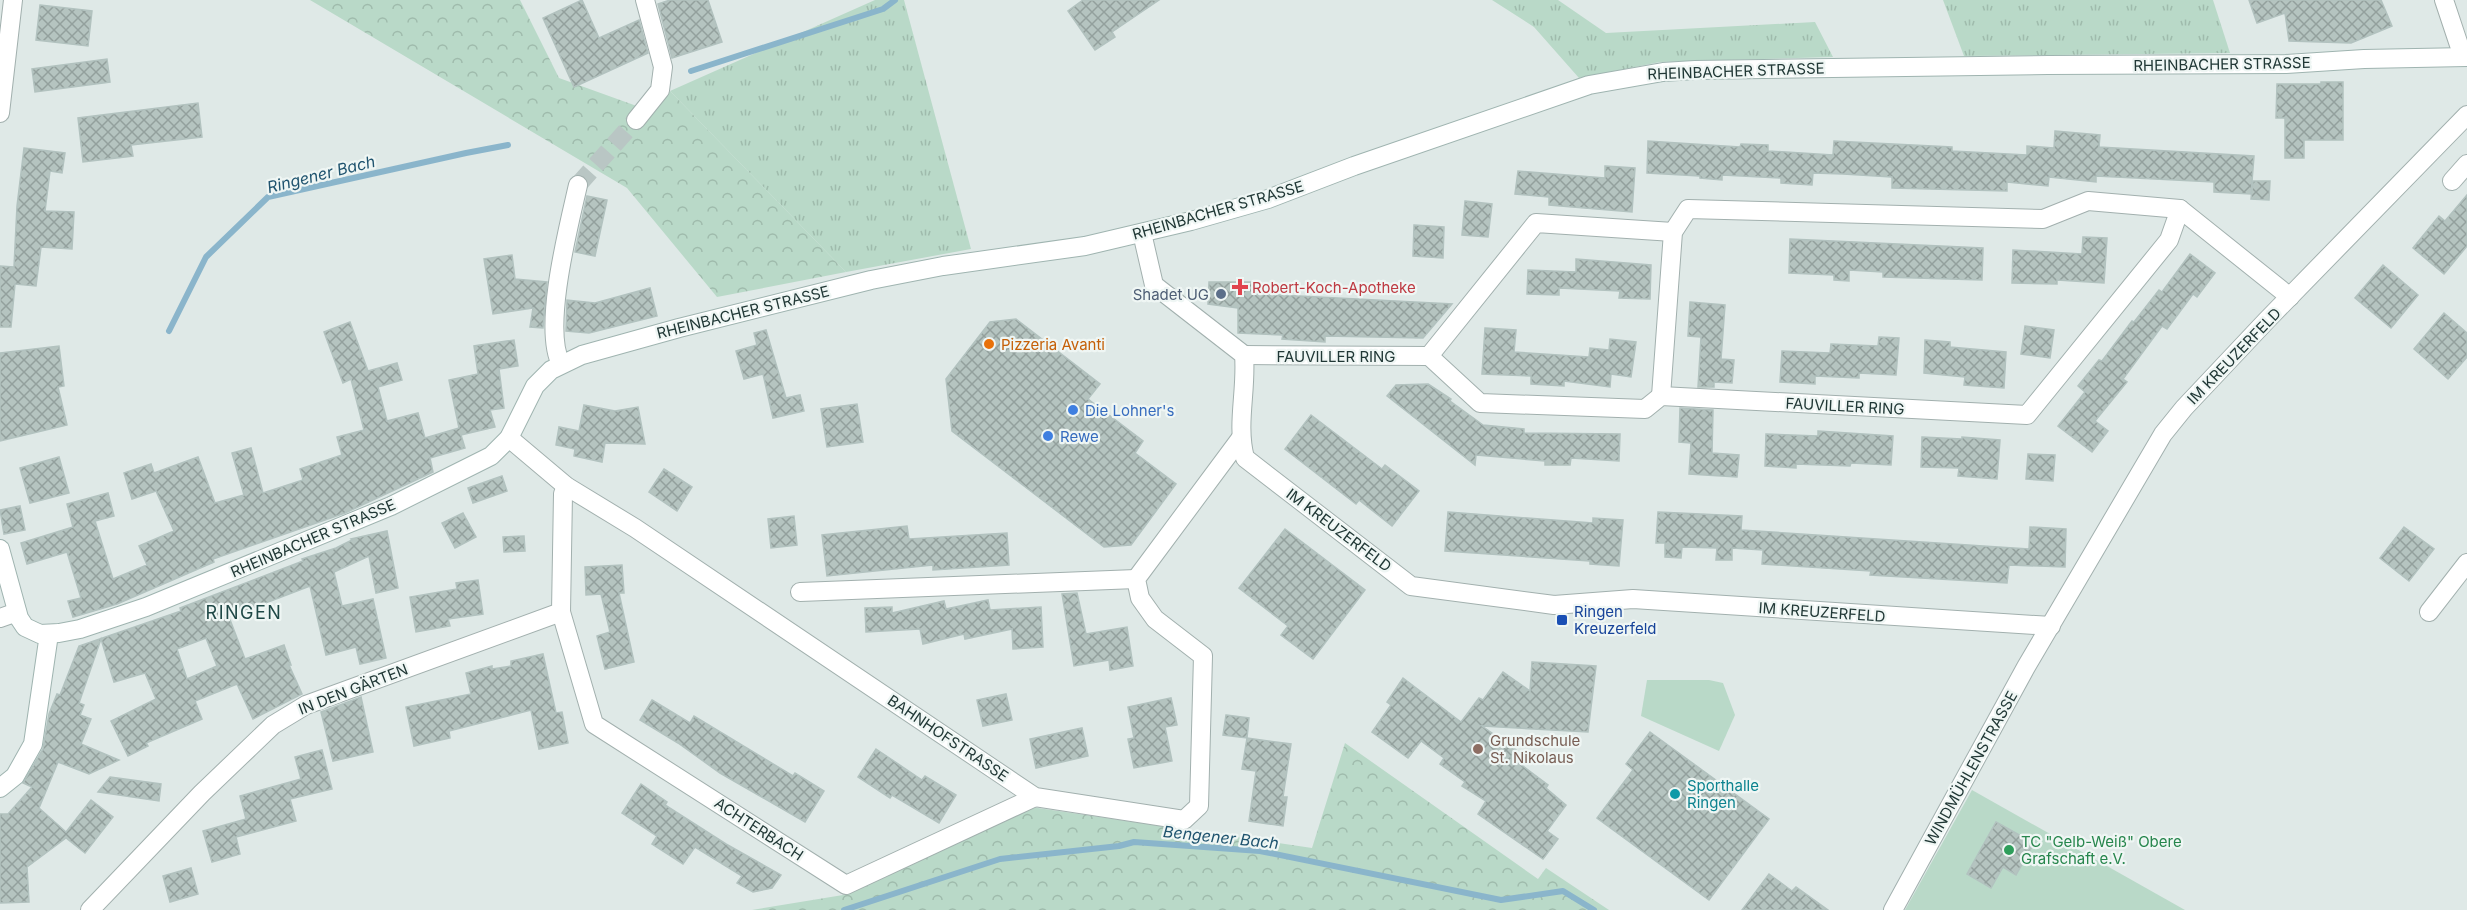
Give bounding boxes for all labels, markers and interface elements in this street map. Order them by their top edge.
street label: RHEINBACHER STRASSE [2133,53,2311,75]
street label: RHEINBACHER STRASSE [1647,58,1825,84]
water label: Ringener Bach [265,151,377,197]
street label: RHEINBACHER STRASSE [1130,176,1306,244]
place label: Robert-Koch-Apotheke [1252,278,1416,297]
marker: Robert-Koch-Apotheke [1233,280,1247,294]
street label: RHEINBACHER STRASSE [655,281,831,343]
place label: Shadet UG [1133,285,1209,304]
marker: Shadet UG [1214,287,1228,301]
street label: IM KREUZERFELD [2183,304,2285,408]
place label: Pizzeria Avanti [1001,335,1105,354]
marker: Pizzeria Avanti [982,337,996,351]
street label: FAUVILLER RING [1276,347,1396,366]
street label: FAUVILLER RING [1785,393,1905,419]
place label: Die Lohner's [1085,401,1175,420]
marker: Die Lohner's [1066,403,1080,417]
place label: Rewe [1060,427,1099,446]
marker: Rewe [1041,429,1055,443]
street label: IM KREUZERFELD [1283,484,1395,576]
street label: RHEINBACHER STRASSE [228,495,398,581]
street label: IM KREUZERFELD [1758,598,1886,626]
district label: RINGEN [206,602,282,623]
place label: Ringen Kreuzerfeld [1574,602,1656,638]
marker: Ringen Kreuzerfeld [1555,613,1569,627]
street label: IN DEN GÄRTEN [296,659,410,719]
street label: WINDMÜHLENSTRASSE [1921,688,2021,848]
street label: BAHNHOFSTRASSE [884,691,1012,785]
place label: Grundschule St. Nikolaus [1490,731,1580,767]
marker: Grundschule St. Nikolaus [1471,742,1485,756]
place label: Sporthalle Ringen [1687,776,1759,812]
marker: Sporthalle Ringen [1668,787,1682,801]
street label: ACHTERBACH [711,793,807,865]
water label: Bengener Bach [1162,821,1280,853]
place label: TC "Gelb-Weiß" Obere Grafschaft e.V. [2021,832,2182,868]
marker: TC "Gelb-Weiß" Obere Grafschaft e.V. [2002,843,2016,857]

